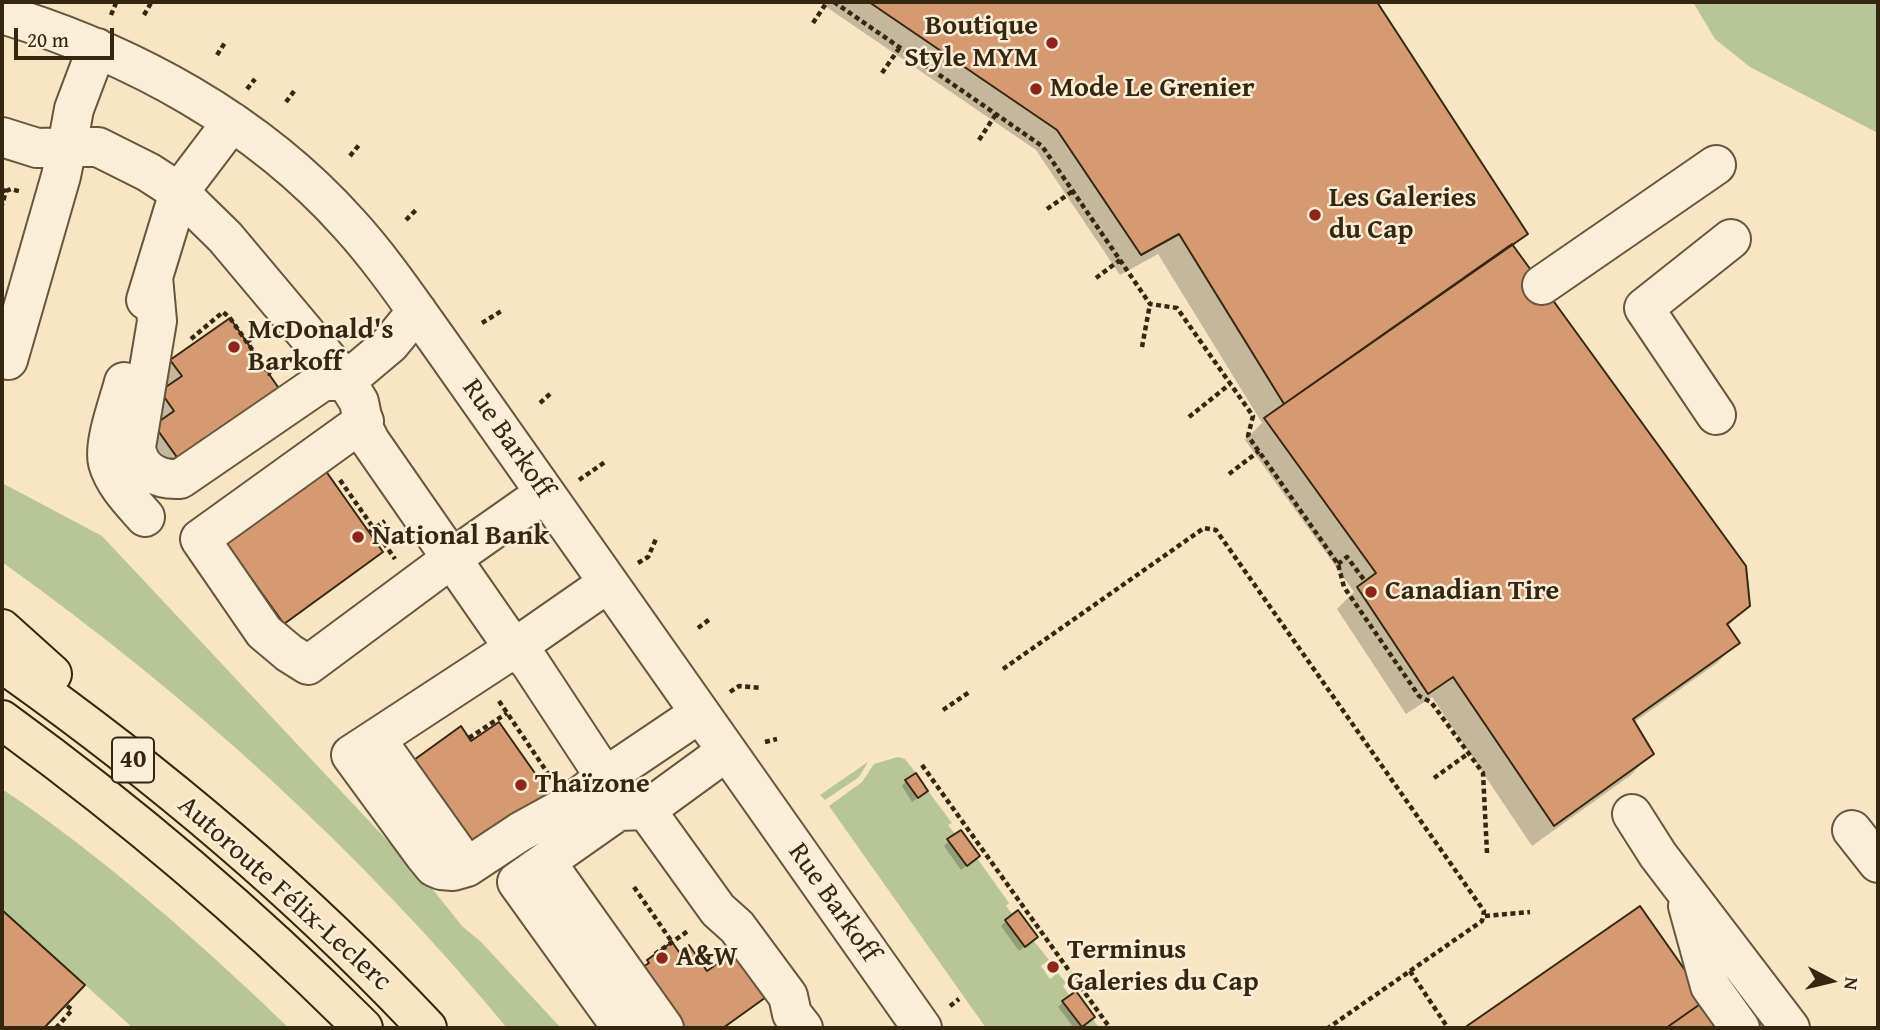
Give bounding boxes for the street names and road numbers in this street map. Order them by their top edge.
street label: Rue Barkoff [454,373,560,505]
road number: 40 [112,738,154,782]
street label: Autoroute Félix-Leclerc [170,789,398,999]
street label: Rue Barkoff [780,837,886,969]

